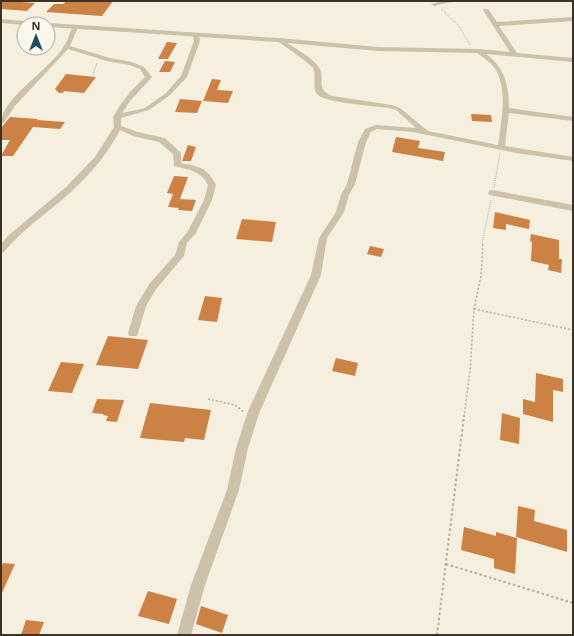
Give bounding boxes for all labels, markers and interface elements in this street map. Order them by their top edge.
north arrow [16,16,56,56]
text: N [32,18,40,33]

